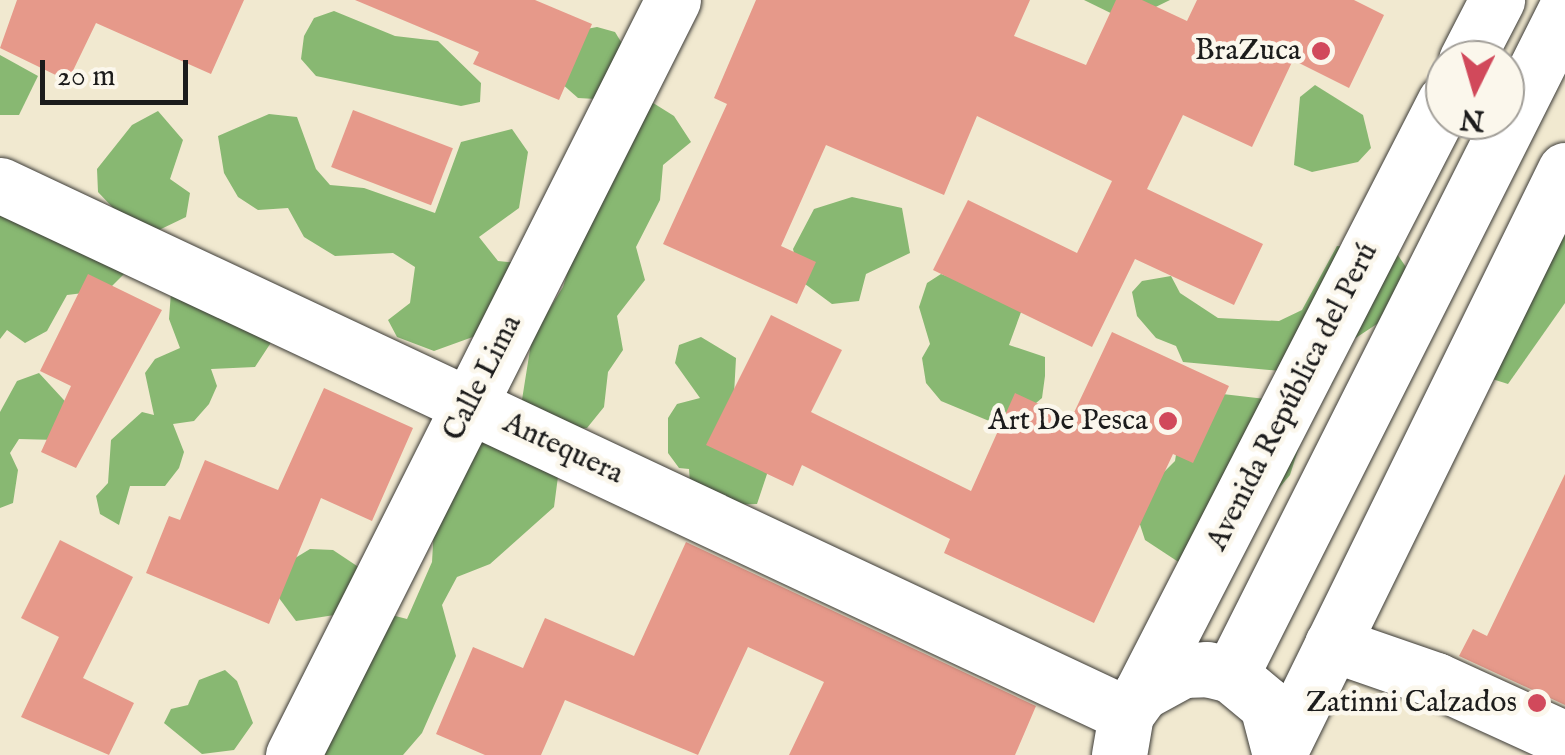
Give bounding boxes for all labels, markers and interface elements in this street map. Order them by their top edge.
place label: BraZuca [1195,33,1301,69]
scale bar [45,40,192,102]
marker: BraZuca [1310,40,1332,62]
north arrow [1425,40,1525,140]
text: 20 m [57,58,116,96]
text: N [1459,100,1486,137]
street label: Avenida República del Perú [1200,237,1386,557]
street label: Calle Lima [436,309,530,447]
place label: Art De Pesca [988,403,1148,439]
street label: Antequera [497,406,629,492]
marker: Art De Pesca [1157,410,1179,432]
place label: Zatinni Calzados [1306,685,1517,721]
marker: Zatinni Calzados [1526,692,1548,714]

